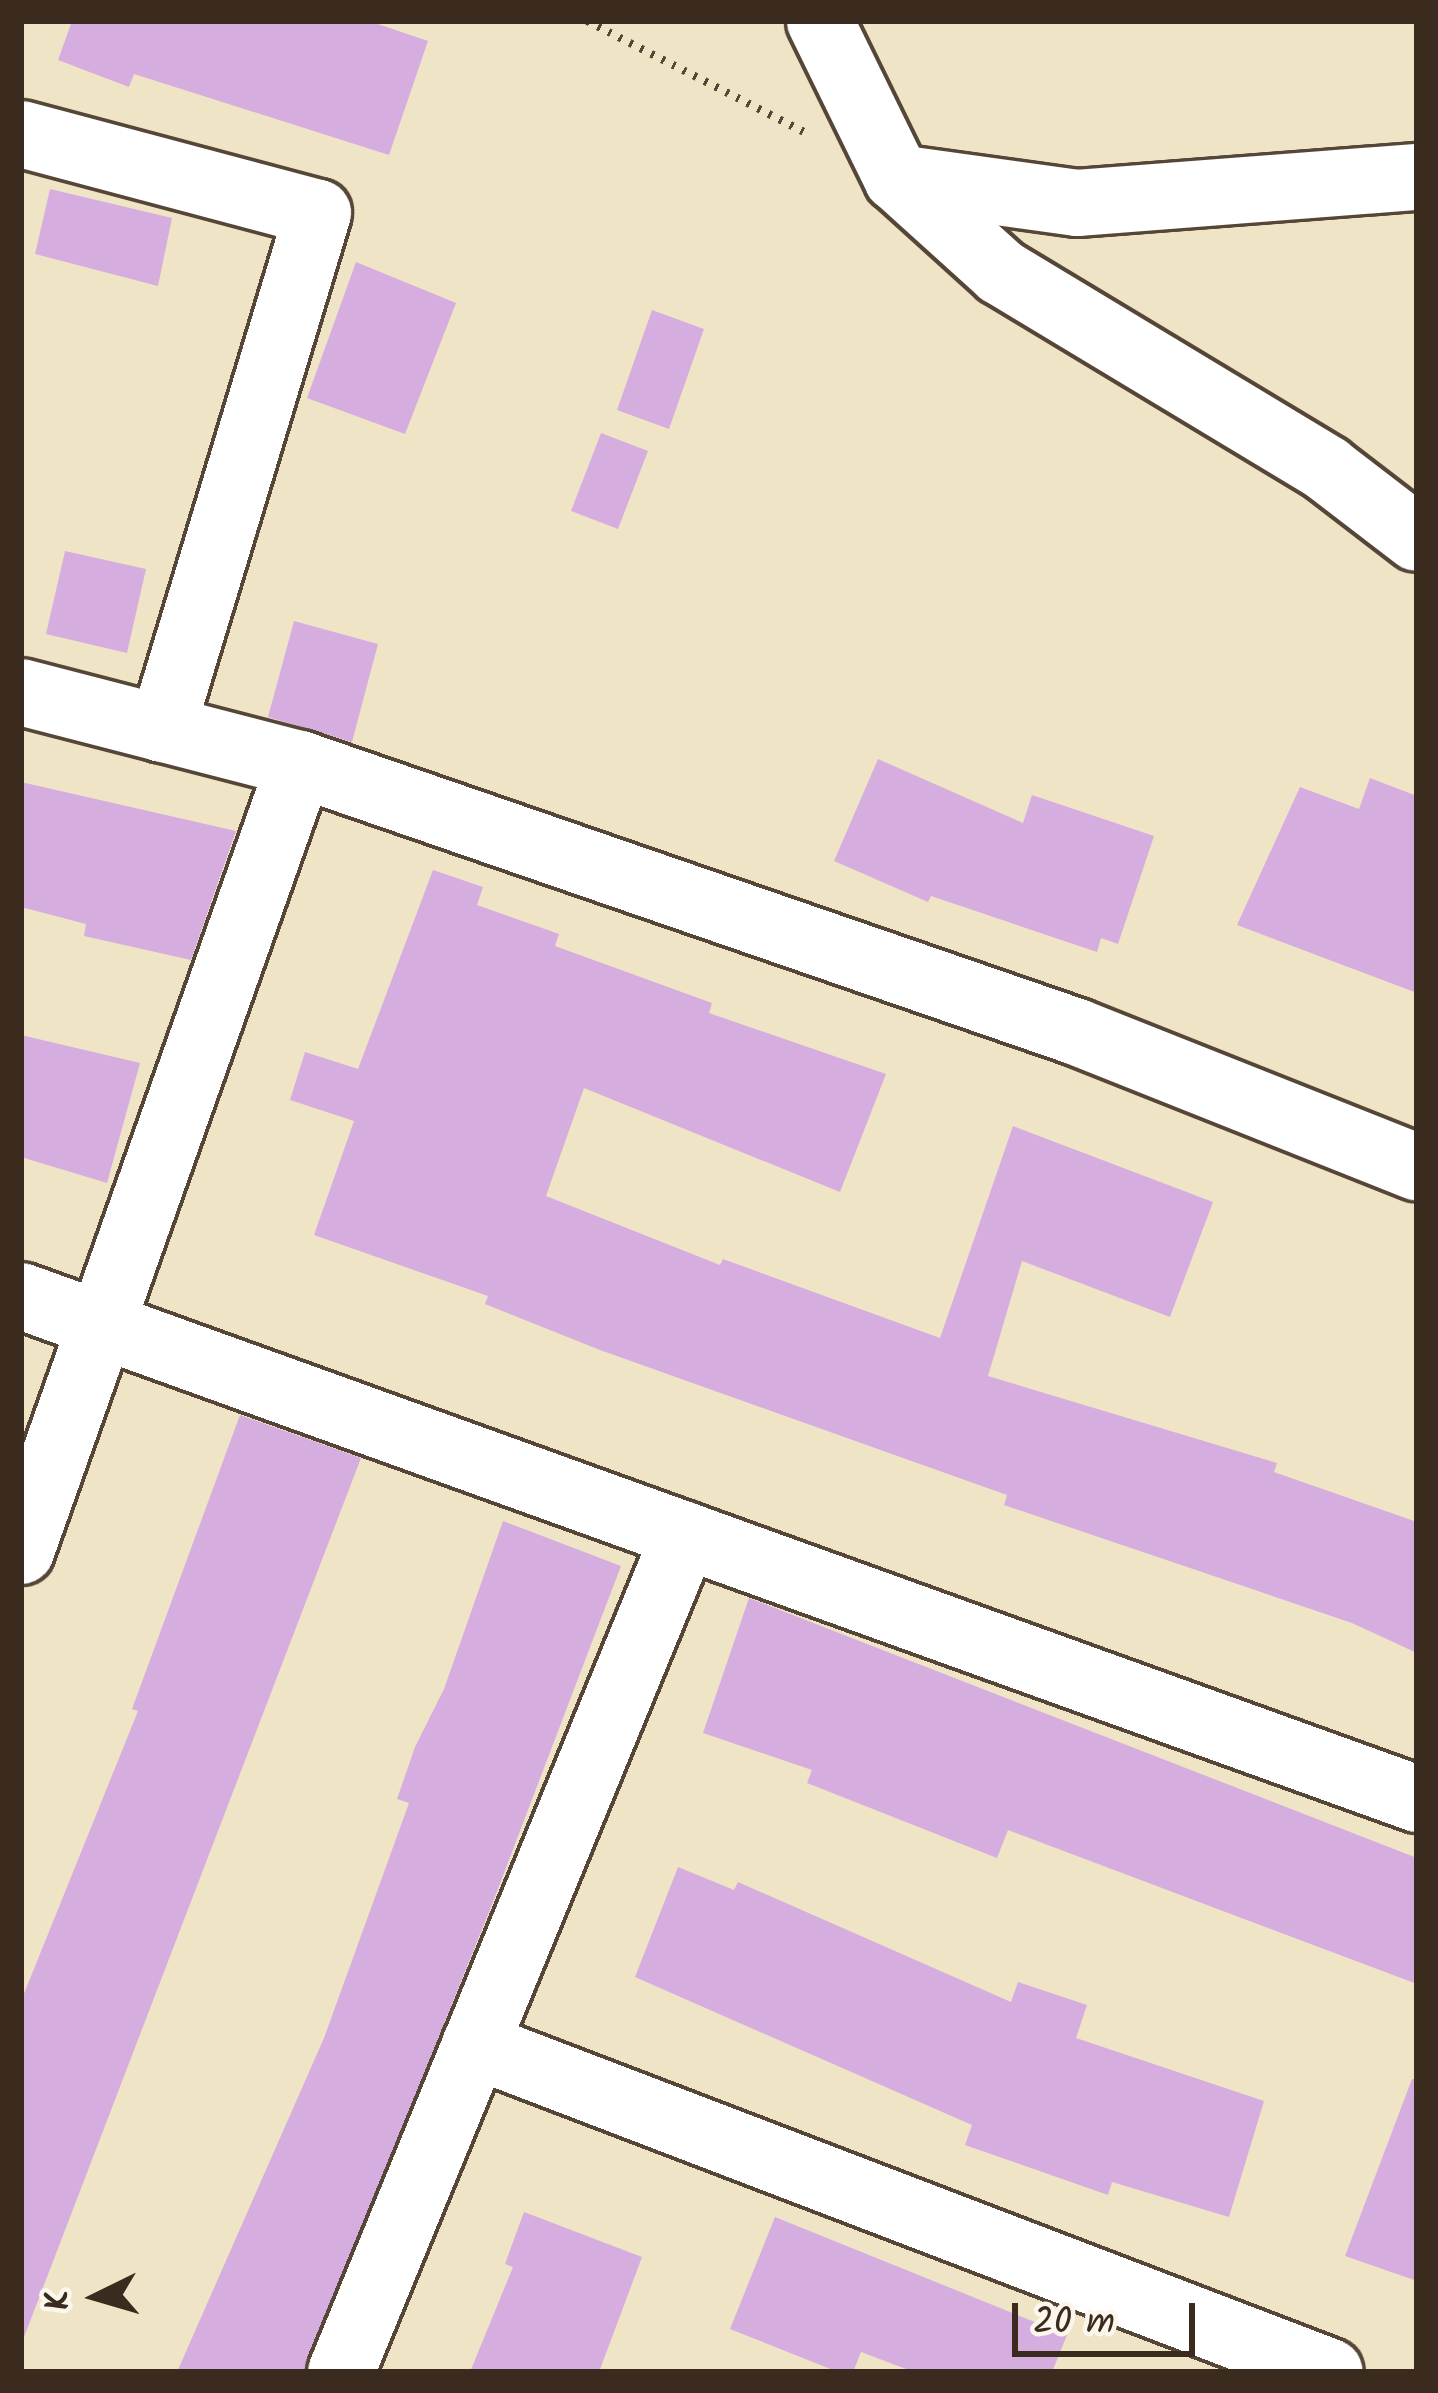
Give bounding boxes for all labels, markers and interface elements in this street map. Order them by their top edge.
north arrow [36,2237,156,2357]
scale bar [1018,2279,1201,2353]
text: K [32,2288,87,2312]
text: 20 m [1033,2295,1115,2352]

